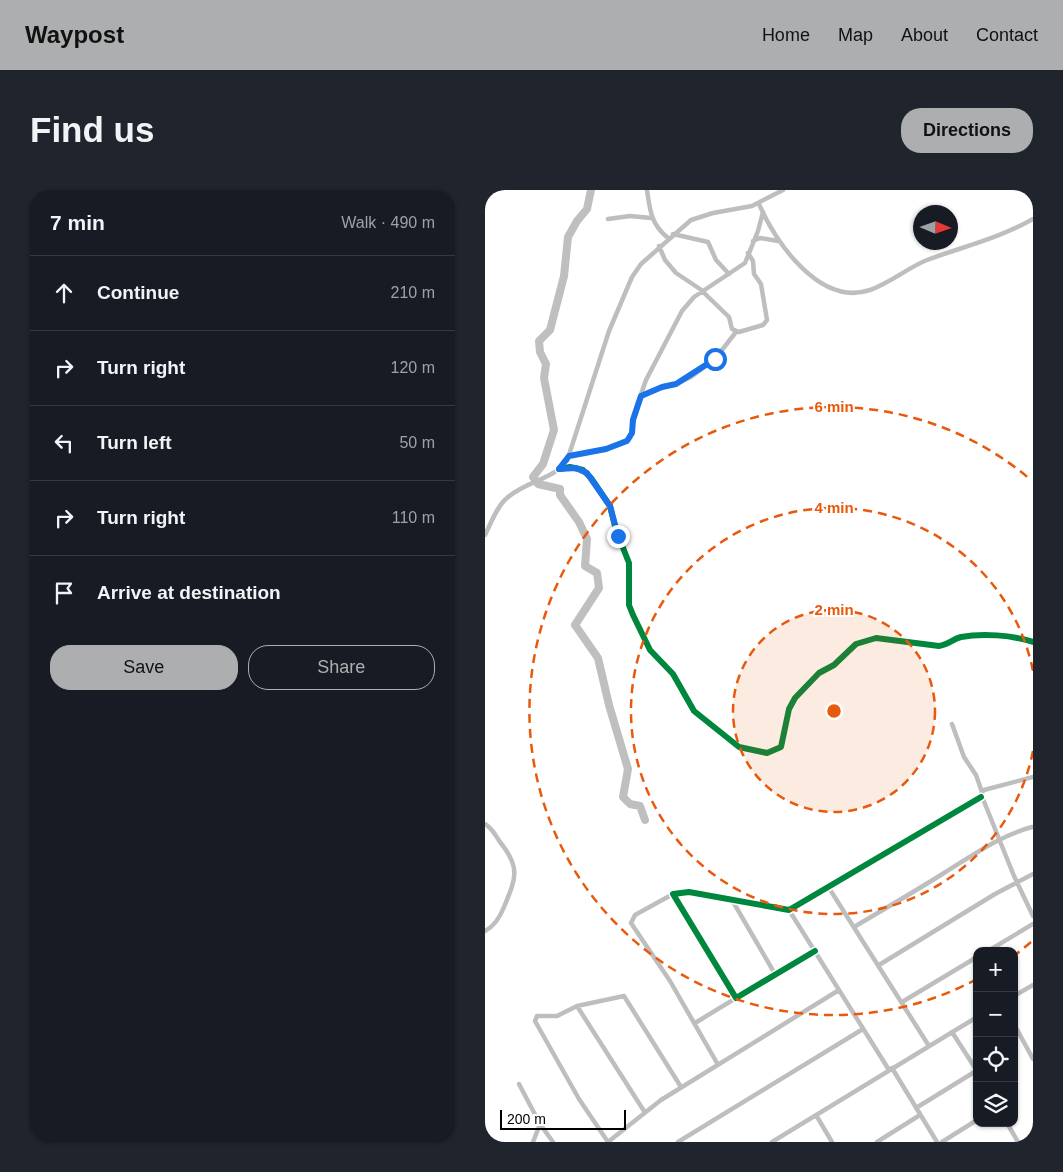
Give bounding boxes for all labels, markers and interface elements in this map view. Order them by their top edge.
text: Waypost [25,21,124,48]
text: Home [762,25,810,45]
text: Map [838,25,873,45]
text: About [901,25,948,45]
text: Contact [976,25,1038,45]
button: Directions [901,108,1033,153]
text: Find us [30,110,154,149]
north arrow [913,205,958,250]
text: 7 min [50,211,105,234]
text: Walk · 490 m [341,214,435,231]
icon: ahead [50,279,78,307]
text: Continue [97,282,179,303]
text: 210 m [391,284,435,301]
route start [704,348,727,371]
icon: right [50,354,78,382]
text: Turn right [97,357,185,378]
text: 120 m [391,359,435,376]
text: 6 min [814,398,854,415]
icon: left [50,429,78,457]
text: Turn left [97,432,172,453]
text: 50 m [399,434,435,451]
text: 4 min [814,499,854,516]
icon: right [50,504,78,532]
text: Turn right [97,507,185,528]
text: 110 m [392,509,435,526]
route end [607,525,630,548]
icon: arrive [50,579,78,607]
text: Arrive at destination [97,582,281,603]
text: 2 min [814,601,854,618]
button: Save [50,645,238,690]
button: Share [248,645,435,690]
centre of rings [825,702,843,720]
map controls [973,947,1018,1127]
button: + [973,947,1018,992]
button: − [973,992,1018,1037]
button: locate [973,1037,1018,1082]
button: layers [973,1082,1018,1127]
scale bar [500,1107,626,1130]
text: 200 m [507,1111,546,1127]

